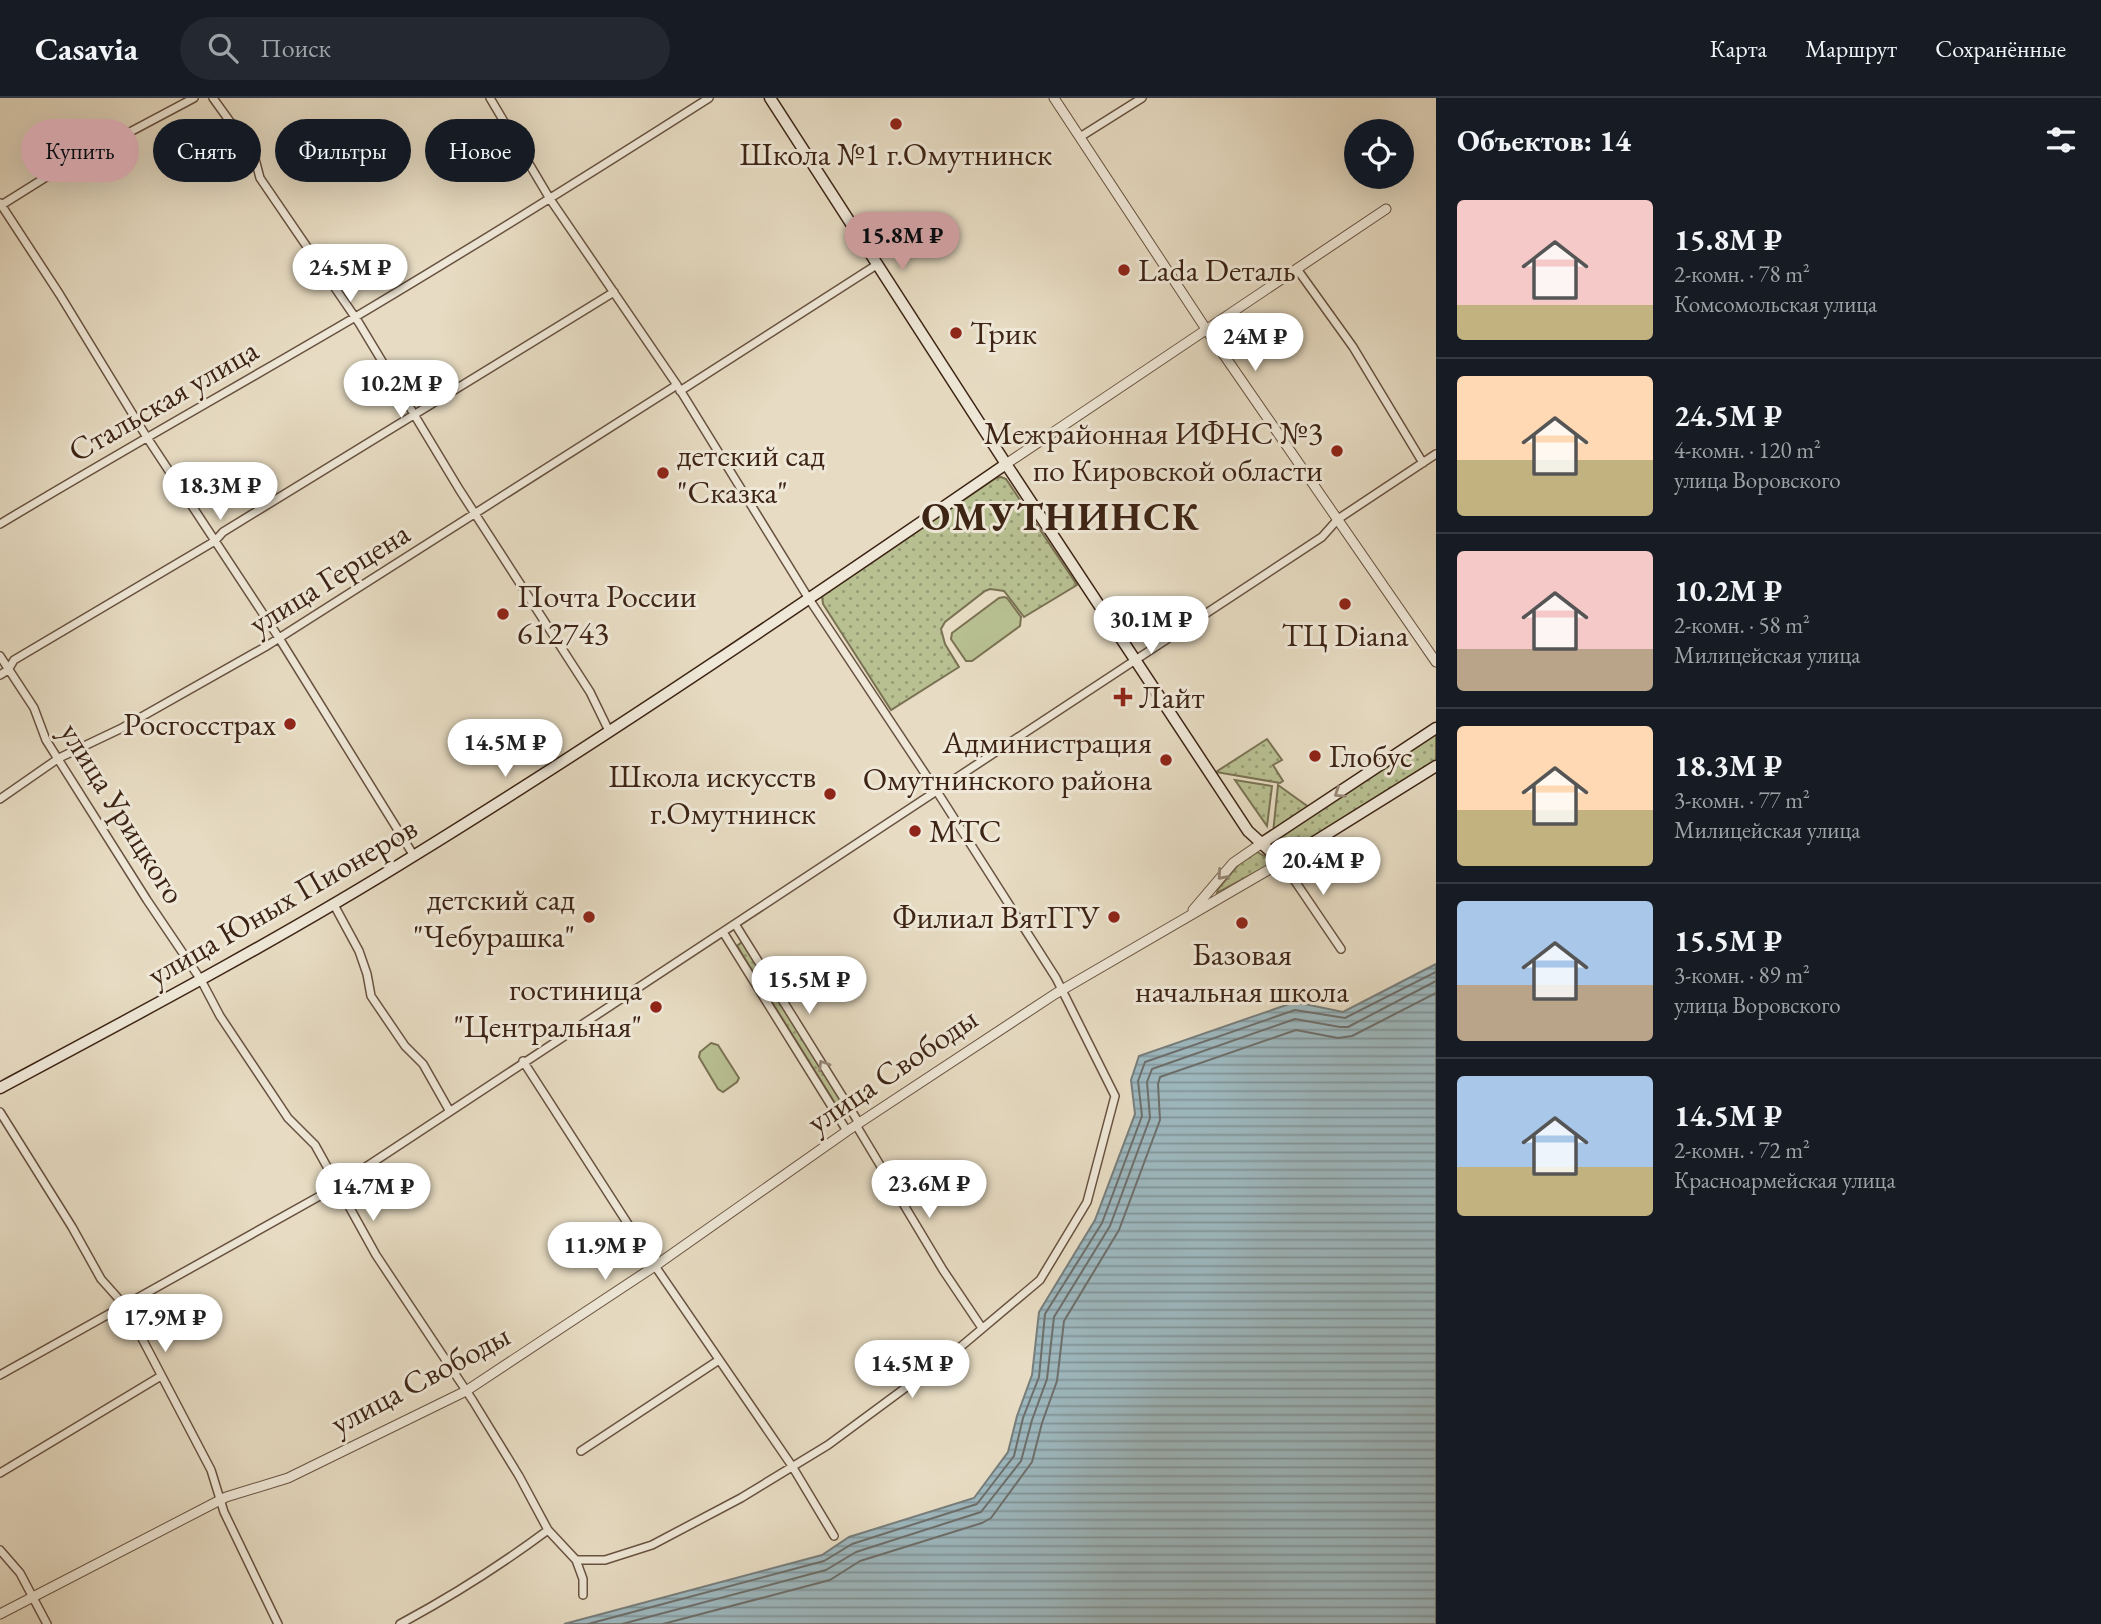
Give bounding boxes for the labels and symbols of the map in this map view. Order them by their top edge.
marker: Школа №1 г.Омутнинск [888,116,904,132]
place label: Школа №1 г.Омутнинск [740,133,1052,175]
pin: 15.8M ₽ [837,212,967,272]
pin: 24.5M ₽ [285,244,415,304]
place label: Lada Dеталь [1138,249,1296,291]
marker: Lada Dеталь [1116,262,1132,278]
place label: Трик [970,312,1037,354]
pin: 24M ₽ [1206,314,1304,373]
marker: Трик [948,325,964,341]
street label: Стальская улица [60,329,266,471]
pin: 10.2M ₽ [336,360,466,420]
place label: Межрайонная ИФНС №3 по Кировской области [984,412,1323,491]
place label: детский сад "Сказка" [677,434,826,513]
marker: Межрайонная ИФНС №3 по Кировской области [1329,443,1345,459]
pin: 18.3M ₽ [155,462,285,522]
marker: детский сад "Сказка" [655,465,671,481]
district label: ОМУТНИНСК [921,492,1201,541]
street label: улица Герцена [241,512,418,644]
place label: Почта России 612743 [517,575,697,654]
pin: 30.1M ₽ [1086,596,1216,656]
marker: ТЦ Diana [1337,596,1353,612]
marker: Почта России 612743 [495,606,511,622]
place label: ТЦ Diana [1281,614,1409,656]
place label: Лайт [1139,676,1205,718]
marker: Лайт [1113,687,1133,707]
place label: Росгосстрах [123,703,276,745]
street label: улица Урицкого [51,714,195,912]
marker: Росгосстрах [282,716,298,732]
pin: 14.5M ₽ [440,720,570,779]
place label: Администрация Омутнинского района [863,721,1152,800]
place label: Глобус [1329,735,1413,777]
marker: Глобус [1307,748,1323,764]
marker: Администрация Омутнинского района [1158,752,1174,768]
place label: Школа искусств г.Омутнинск [609,755,816,834]
one-way arrow [1333,785,1346,798]
marker: Школа искусств г.Омутнинск [822,786,838,802]
street label: улица Юных Пионеров [140,807,424,995]
place label: МТС [929,810,1001,852]
marker: МТС [907,823,923,839]
pin: 20.4M ₽ [1258,838,1388,897]
one-way arrow [1218,866,1230,879]
place label: детский сад "Чебурашка" [413,878,575,957]
place label: Филиал ВятГГУ [892,896,1101,938]
marker: детский сад "Чебурашка" [581,909,597,925]
marker: Филиал ВятГГУ [1106,909,1122,925]
marker: Базовая начальная школа [1234,915,1250,931]
place label: Базовая начальная школа [1135,933,1349,1012]
pin: 15.5M ₽ [744,956,874,1016]
place label: гостиница "Центральная" [453,968,642,1047]
street label: улица Свободы [798,997,986,1143]
marker: гостиница "Центральная" [648,999,664,1015]
one-way arrow [818,1059,831,1072]
pin: 23.6M ₽ [864,1160,994,1220]
pin: 14.7M ₽ [308,1164,438,1223]
pin: 11.9M ₽ [540,1222,670,1282]
pin: 17.9M ₽ [100,1294,230,1354]
street label: улица Свободы [323,1314,517,1444]
pin: 14.5M ₽ [847,1340,977,1400]

